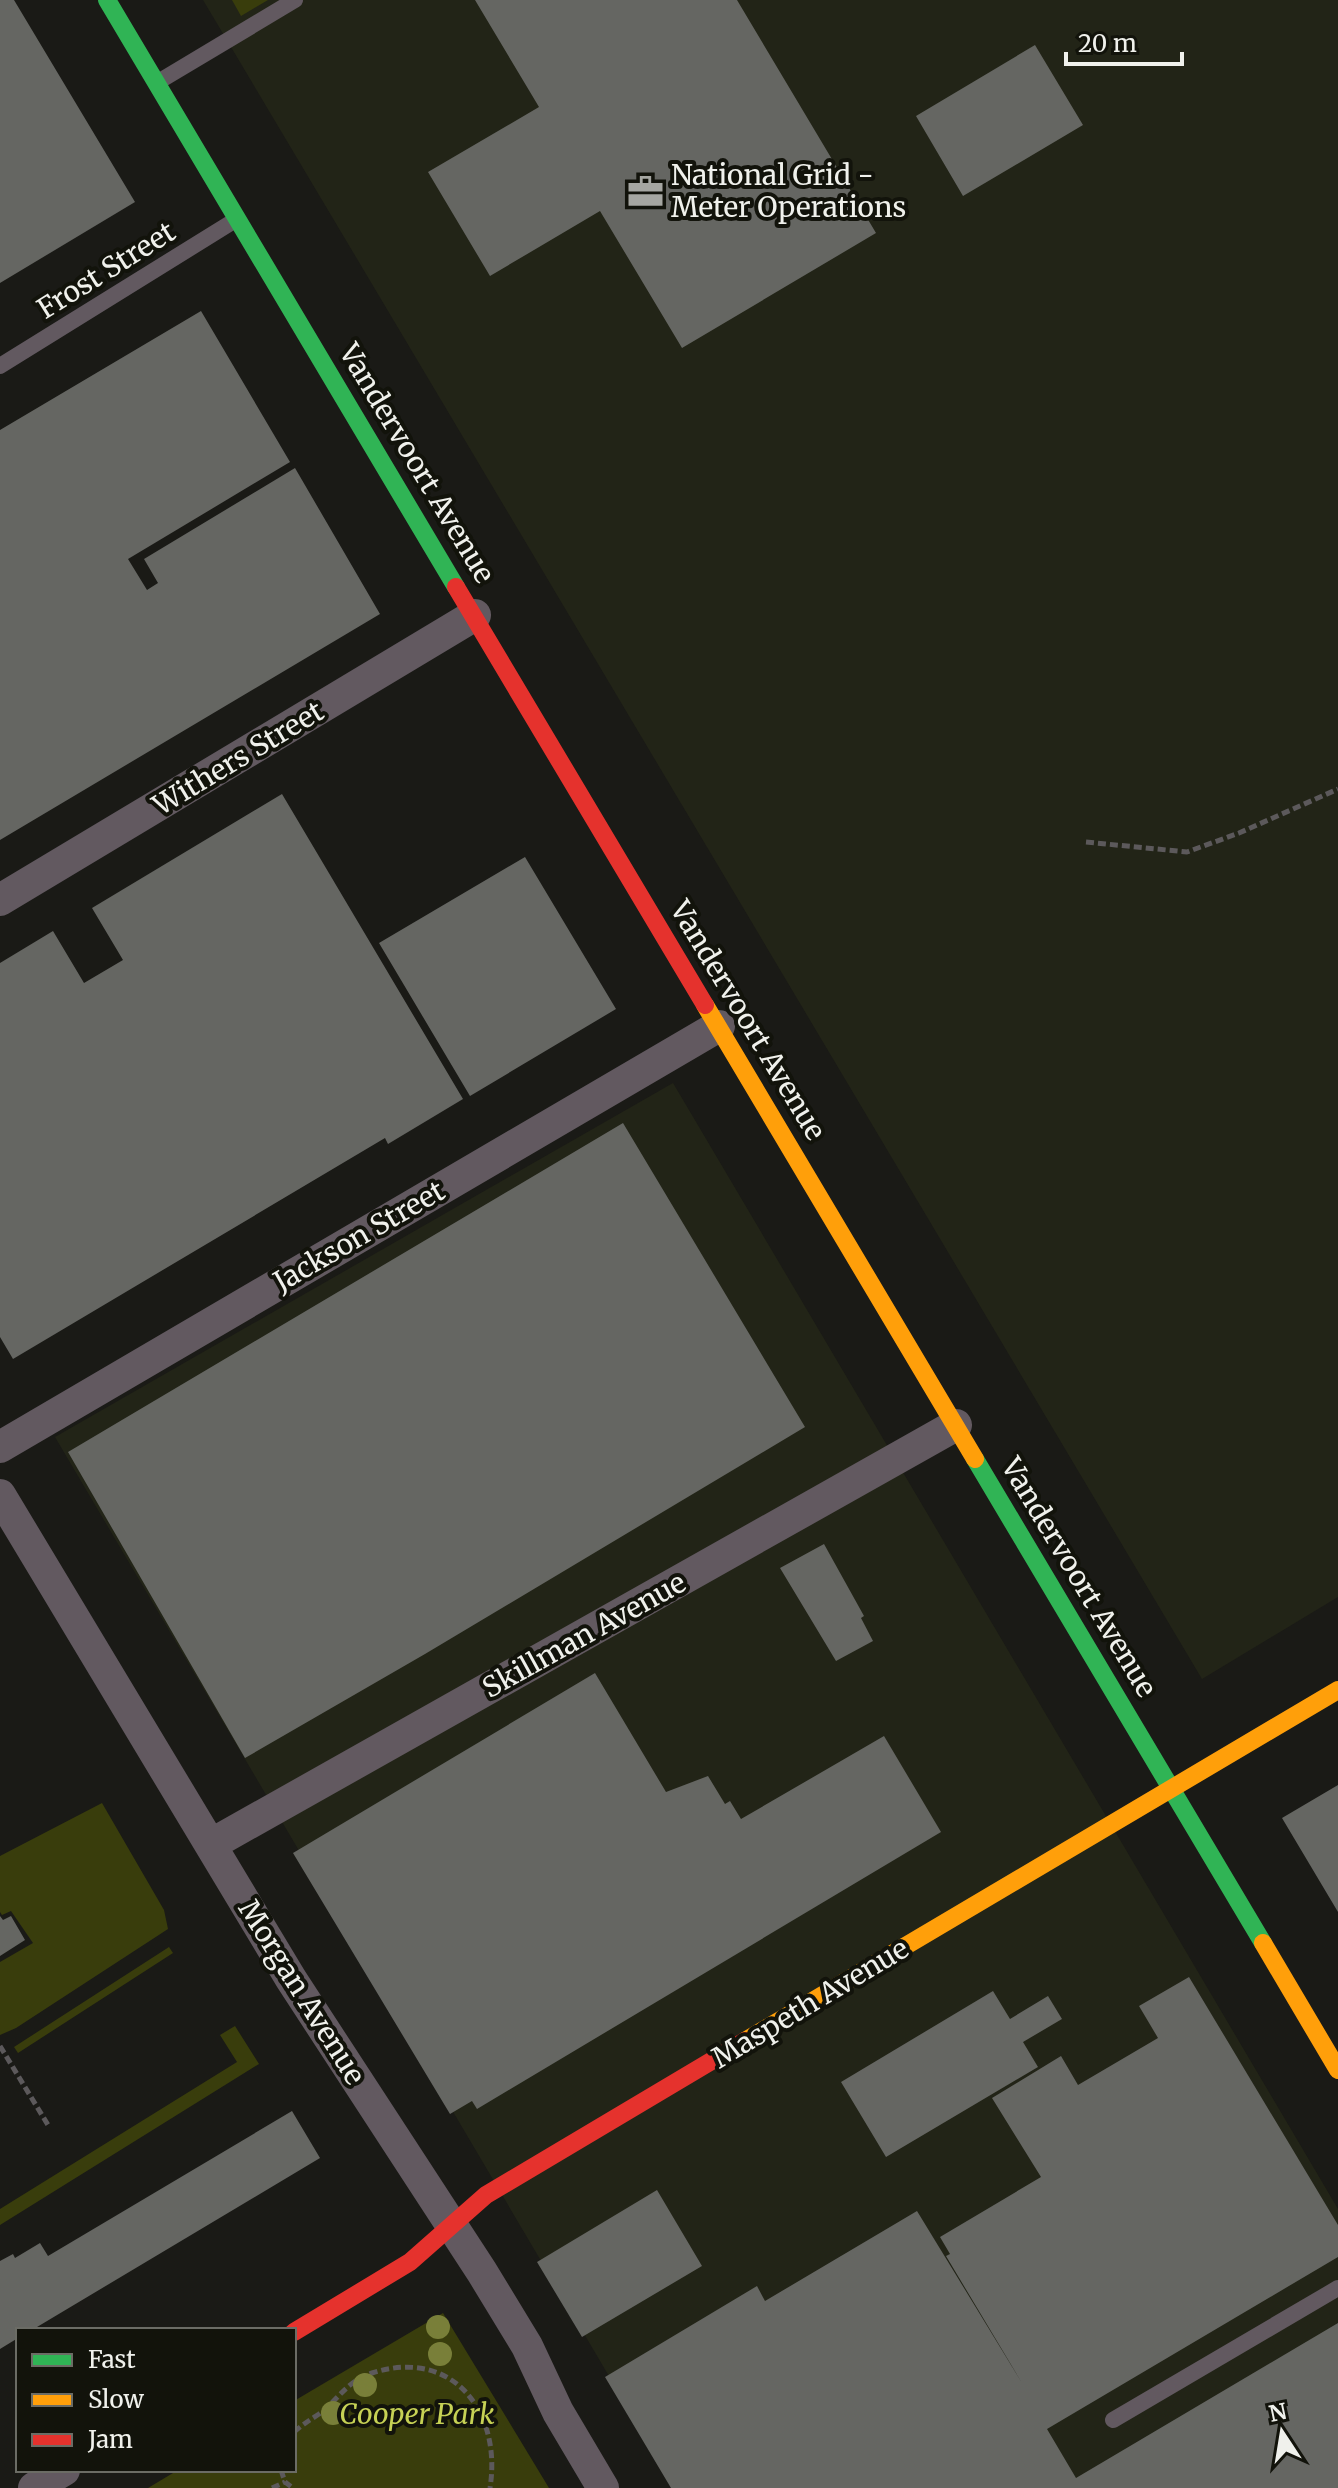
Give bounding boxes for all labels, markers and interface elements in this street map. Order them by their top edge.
scale bar [1066,16,1182,66]
text: 20 m [1078,28,1137,59]
place label: National Grid - Meter Operations [671,157,906,225]
office icon: National Grid - Meter Operations [626,172,664,210]
street label: Frost Street [30,213,182,327]
street label: Vandervoort Avenue [331,336,503,589]
street label: Withers Street [145,693,330,824]
street label: Vandervoort Avenue [662,893,834,1146]
street label: Jackson Street [266,1172,451,1300]
street label: Vandervoort Avenue [993,1450,1165,1703]
street label: Skillman Avenue [476,1564,692,1706]
street label: Morgan Avenue [231,1893,373,2091]
street label: Maspeth Avenue [705,1930,915,2076]
legend [16,2328,296,2472]
text: Fast [88,2344,136,2375]
text: Slow [88,2384,144,2415]
north arrow [1242,2392,1322,2472]
park label: Cooper Park [339,2396,495,2432]
text: N [1266,2397,1290,2428]
text: Jam [87,2424,133,2455]

